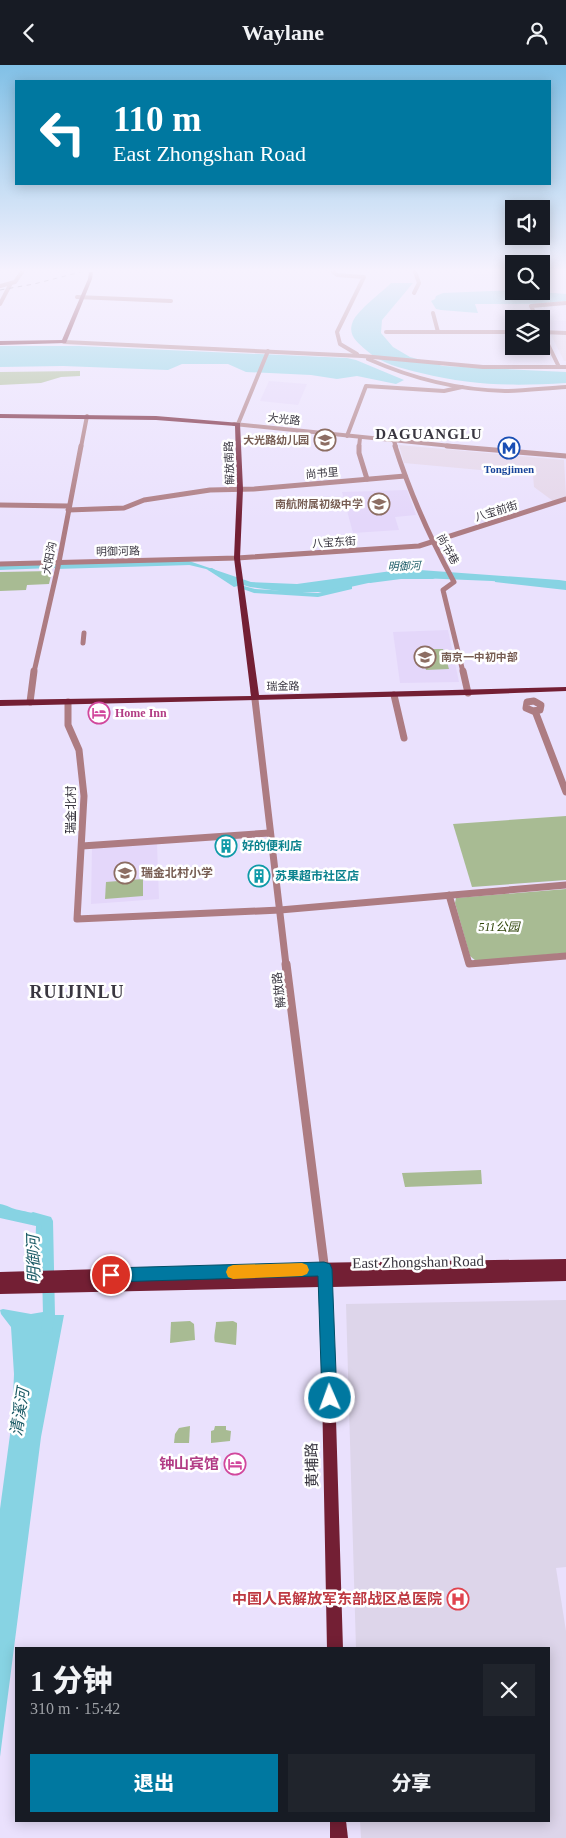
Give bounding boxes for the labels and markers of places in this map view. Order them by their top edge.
school or university icon: 大光路幼儿园 [313,428,337,452]
place label: 大光路幼儿园 [243,434,309,446]
metro station icon: Tongjimen [497,436,521,460]
place label: Tongjimen [484,463,534,475]
school or university icon: 南航附属初级中学 [367,492,391,516]
place label: 南航附属初级中学 [275,498,363,510]
school or university icon: 南京一中初中部 [413,645,437,669]
place label: 南京一中初中部 [441,651,518,663]
hotel icon: Home Inn [87,701,111,725]
place label: Home Inn [115,706,167,720]
building icon: 好的便利店 [214,834,238,858]
place label: 好的便利店 [242,839,302,853]
school or university icon: 瑞金北村小学 [113,861,137,885]
building icon: 苏果超市社区店 [247,864,271,888]
place label: 瑞金北村小学 [141,866,213,880]
place label: 苏果超市社区店 [275,869,359,883]
pin [90,1254,132,1296]
hotel icon: 钟山宾馆 [223,1452,247,1476]
place label: 钟山宾馆 [159,1456,219,1472]
hospital icon: 中国人民解放军东部战区总医院 [446,1587,470,1611]
place label: 中国人民解放军东部战区总医院 [232,1590,442,1607]

